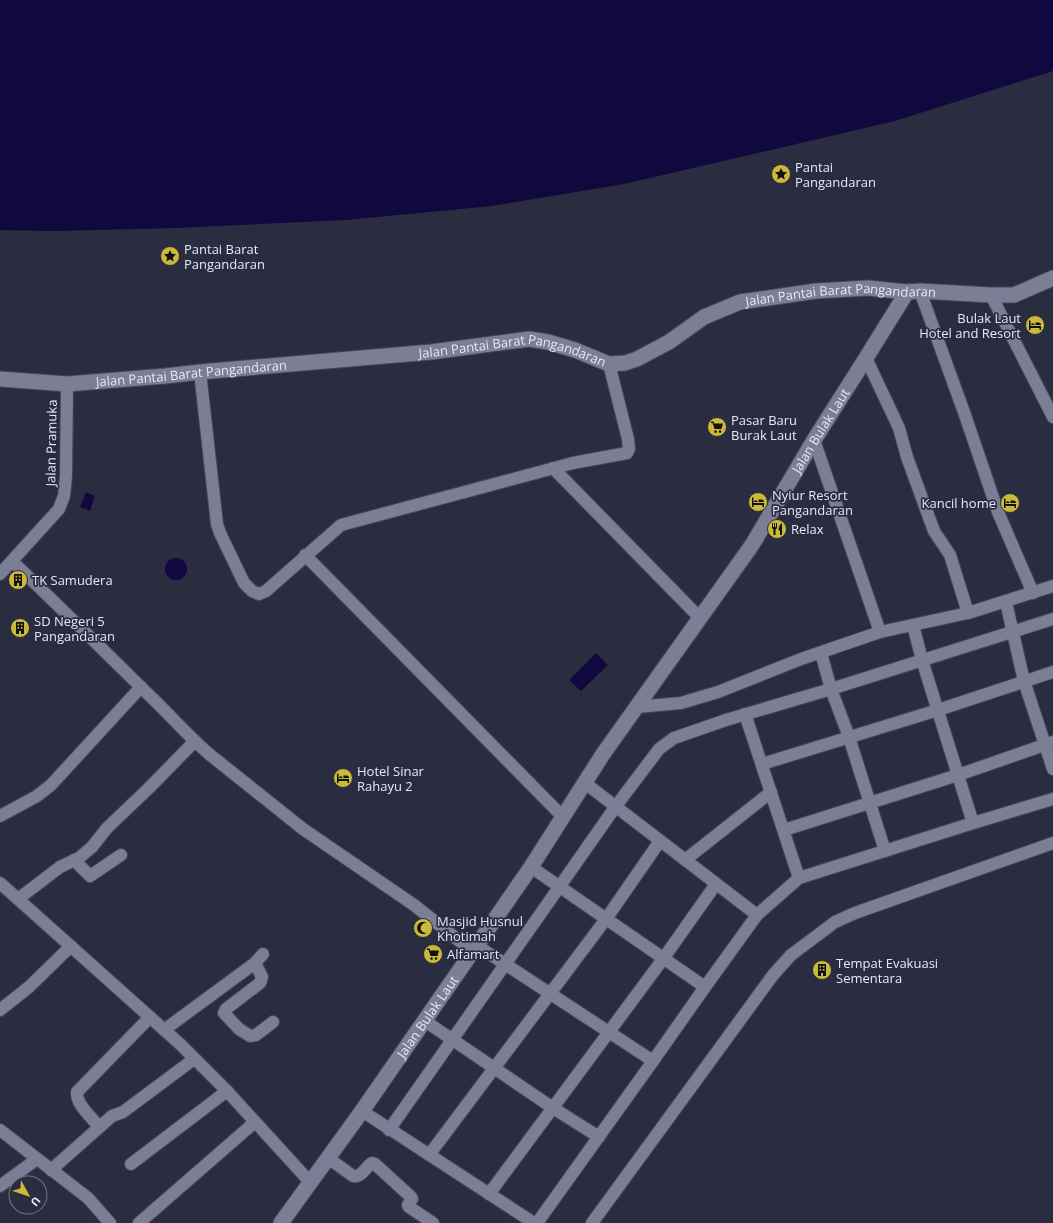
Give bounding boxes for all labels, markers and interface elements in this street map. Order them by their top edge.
place label: Pantai Pangandaran [795,158,876,191]
place icon: Pantai Pangandaran [770,163,792,185]
place label: Pantai Barat Pangandaran [184,240,265,273]
place icon: Pantai Barat Pangandaran [159,245,181,267]
street label: Jalan Pantai Barat Pangandaran [742,279,937,310]
place label: Bulak Laut Hotel and Resort [919,309,1021,342]
hotel icon: Bulak Laut Hotel and Resort [1024,314,1046,336]
street label: Jalan Pantai Barat Pangandaran [416,330,609,371]
street label: Jalan Pantai Barat Pangandaran [93,356,287,391]
street label: Jalan Bulak Laut [786,385,854,478]
street label: Jalan Pramuka [41,399,61,489]
place label: Pasar Baru Burak Laut [731,411,797,444]
supermarket icon: Pasar Baru Burak Laut [706,416,728,438]
place label: Nyiur Resort Pangandaran [772,486,853,519]
hotel icon: Nyiur Resort Pangandaran [747,491,769,513]
hotel icon: Kancil home [999,492,1021,514]
place label: Kancil home [922,494,996,512]
restaurant icon: Relax [766,518,788,540]
place label: Relax [791,520,824,538]
building icon: TK Samudera [7,569,29,591]
place label: TK Samudera [32,571,113,589]
place label: SD Negeri 5 Pangandaran [34,612,115,645]
building icon: SD Negeri 5 Pangandaran [9,617,31,639]
place label: Hotel Sinar Rahayu 2 [357,762,425,795]
hotel icon: Hotel Sinar Rahayu 2 [332,767,354,789]
place label: Masjid Husnul Khotimah [437,912,523,945]
mosque icon: Masjid Husnul Khotimah [412,917,434,939]
supermarket icon: Alfamart [422,943,444,965]
place label: Alfamart [447,945,500,963]
place label: Tempat Evakuasi Sementara [836,954,938,987]
building icon: Tempat Evakuasi Sementara [811,959,833,981]
street label: Jalan Bulak Laut [391,972,462,1063]
north arrow [8,1175,48,1215]
text: U [28,1194,44,1210]

